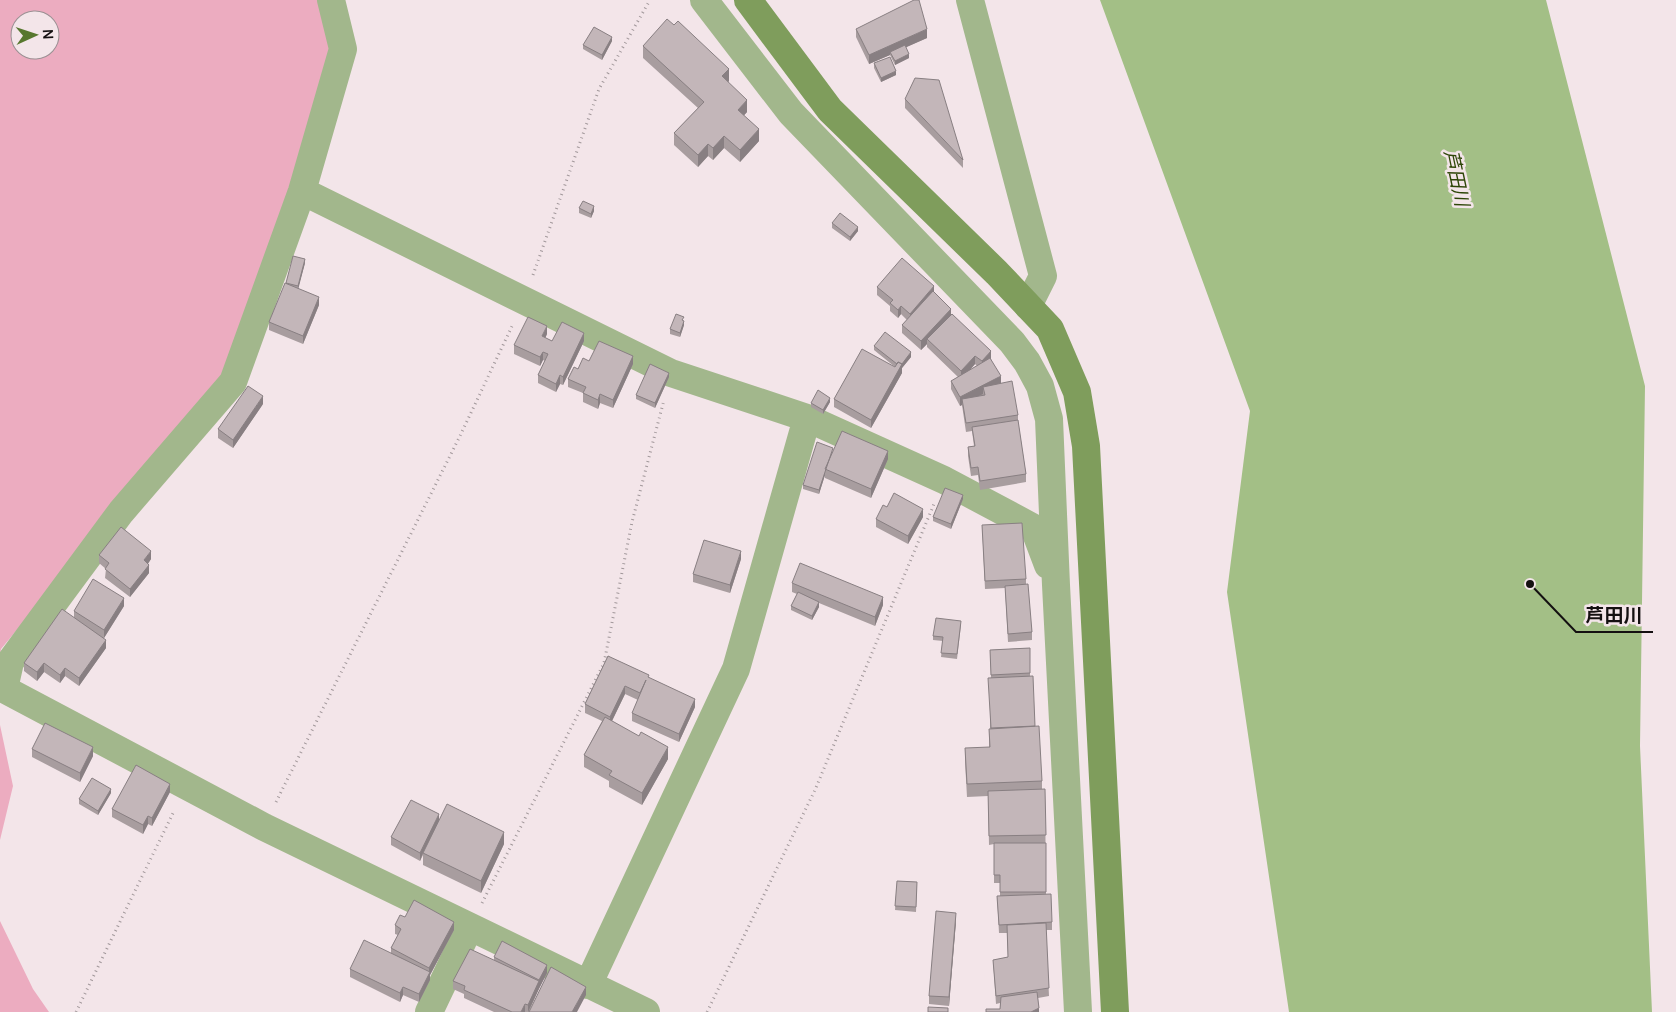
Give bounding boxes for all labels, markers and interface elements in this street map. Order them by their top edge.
north arrow [10,10,60,60]
text: N [39,29,58,40]
water label: 芦田川 [1438,147,1476,211]
callout: 芦田川 [1576,598,1653,632]
text: 芦田川 [1585,602,1643,628]

